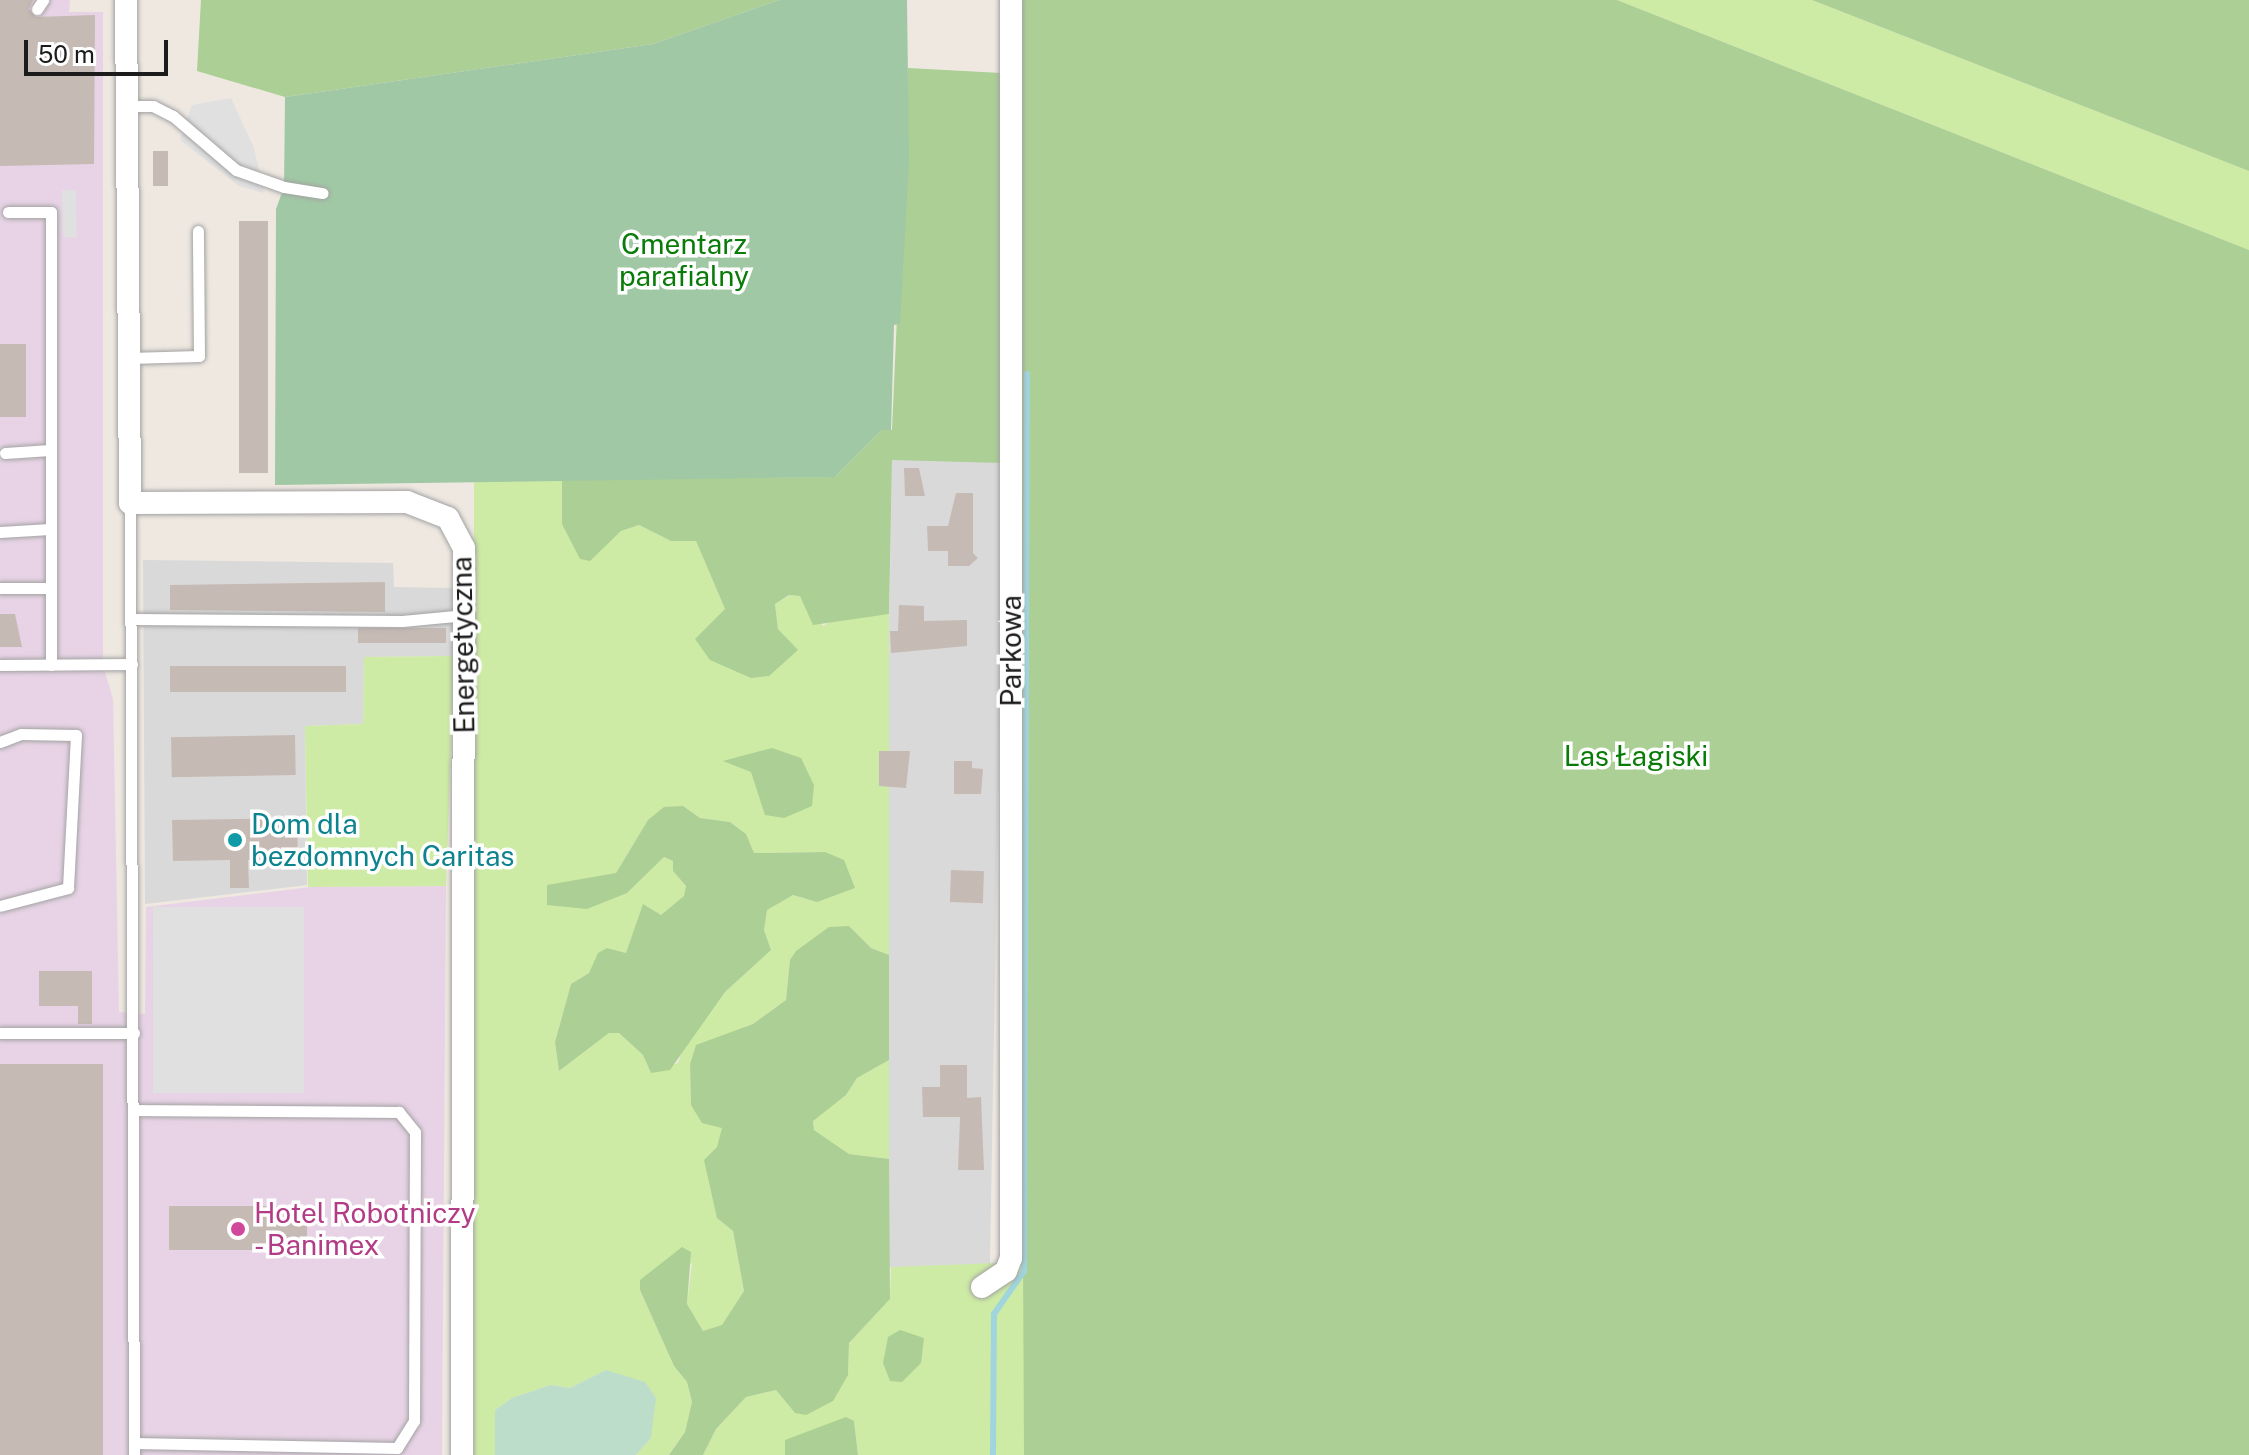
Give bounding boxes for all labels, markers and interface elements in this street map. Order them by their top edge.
scale bar [28,24,172,74]
text: 50 m [38,40,95,68]
park label: Cmentarz parafialny [619,227,749,293]
street label: Energetyczna [445,556,481,734]
street label: Parkowa [994,595,1028,707]
park label: Las Łagiski [1564,739,1708,773]
place label: Dom dla bezdomnych Caritas [251,807,514,873]
marker: Dom dla bezdomnych Caritas [226,831,244,849]
place label: Hotel Robotniczy - Banimex [254,1196,475,1262]
marker: Hotel Robotniczy - Banimex [229,1220,247,1238]

